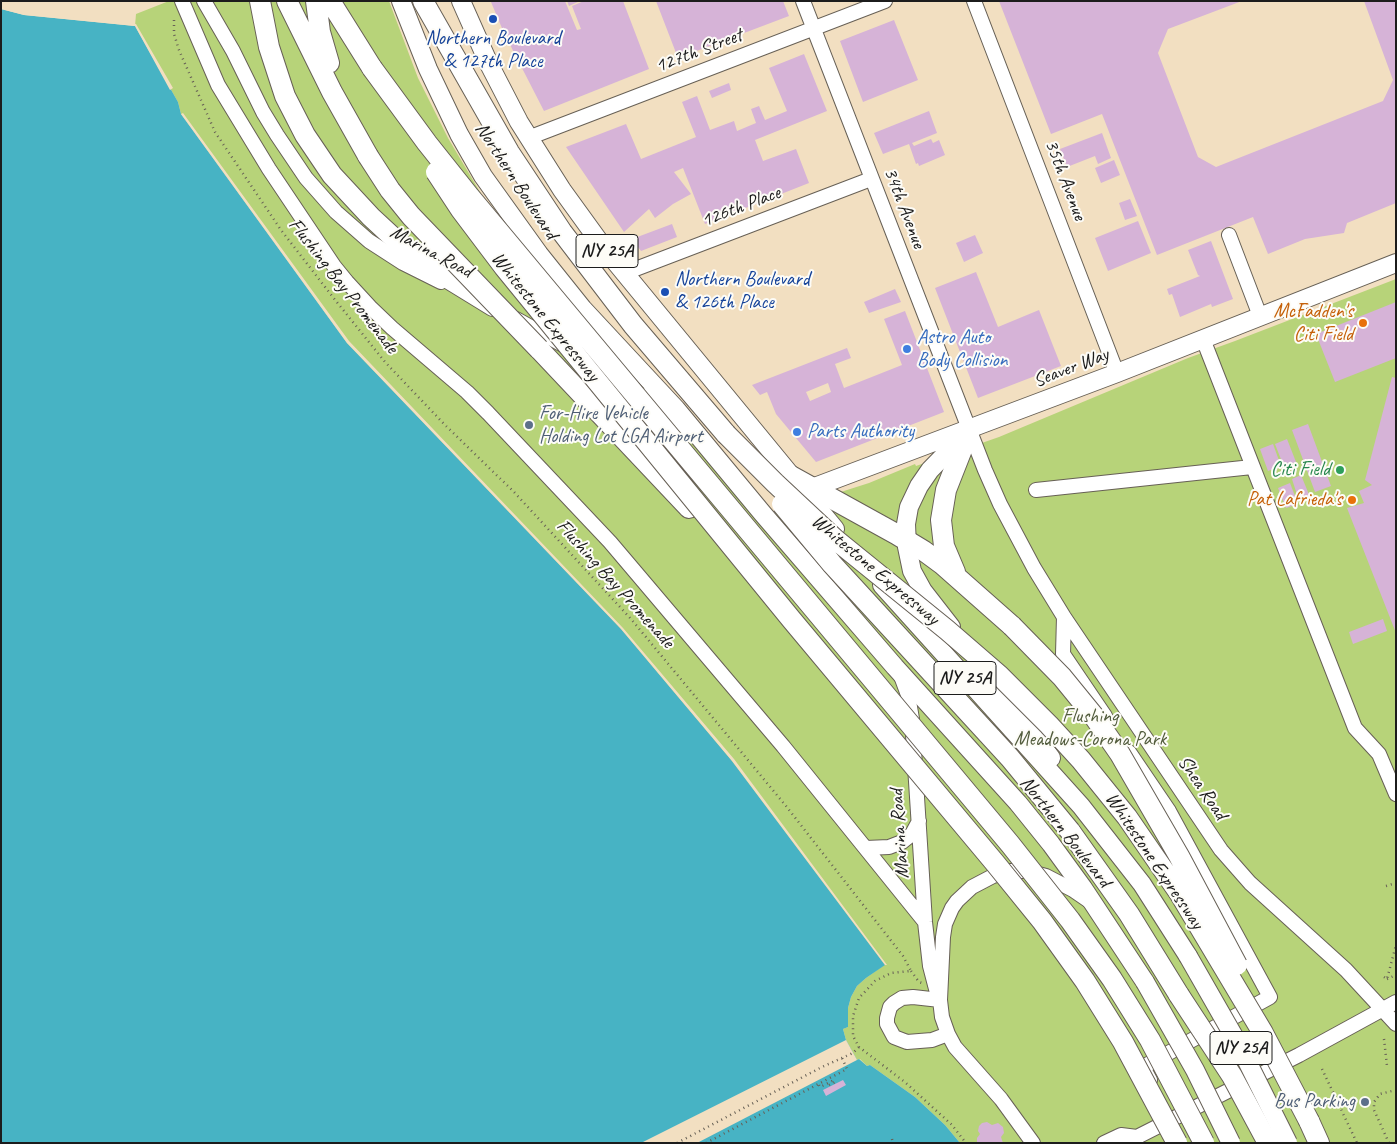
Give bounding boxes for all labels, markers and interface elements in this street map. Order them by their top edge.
marker: Northern Boulevard & 127th Place [487,13,499,25]
street label: 127th Street [652,23,746,79]
place label: Northern Boulevard & 127th Place [426,27,560,74]
street label: Northern Boulevard [469,118,563,244]
street label: 35th Avenue [1039,136,1091,224]
street label: 34th Avenue [878,164,930,252]
street label: 126th Place [698,181,784,233]
street label: Flushing Bay Promenade [283,214,403,358]
street label: Marina Road [386,220,476,284]
road number: NY 25A [576,235,638,268]
street label: Whitestone Expressway [485,247,605,387]
place label: Northern Boulevard & 126th Place [675,268,810,315]
marker: Northern Boulevard & 126th Place [659,286,671,298]
place label: McFadden's Citi Field [1273,300,1353,347]
marker: McFadden's Citi Field [1357,317,1369,329]
place label: Astro Auto Body Collision [917,326,1008,373]
marker: Astro Auto Body Collision [901,343,913,355]
street label: Seaver Way [1030,343,1112,393]
place label: For-Hire Vehicle Holding Lot LGA Airport [539,402,703,449]
marker: For-Hire Vehicle Holding Lot LGA Airport [523,419,535,431]
place label: Parts Authority [807,420,914,444]
marker: Parts Authority [791,426,803,438]
place label: Citi Field [1271,458,1330,482]
marker: Citi Field [1334,464,1346,476]
place label: Pat Lafrieda's [1247,488,1342,512]
marker: Pat Lafrieda's [1346,494,1358,506]
street label: Whitestone Expressway [806,509,944,631]
street label: Flushing Bay Promenade [551,515,679,653]
road number: NY 25A [934,661,996,694]
park label: Flushing Meadows-Corona Park [1014,705,1166,752]
street label: Shea Road [1172,751,1232,825]
street label: Northern Boulevard [1014,772,1116,892]
street label: Marina Road [885,788,915,880]
street label: Whitestone Expressway [1099,788,1209,934]
road number: NY 25A [1210,1032,1272,1064]
place label: Bus Parking [1274,1090,1355,1114]
marker: Bus Parking [1359,1096,1371,1108]

